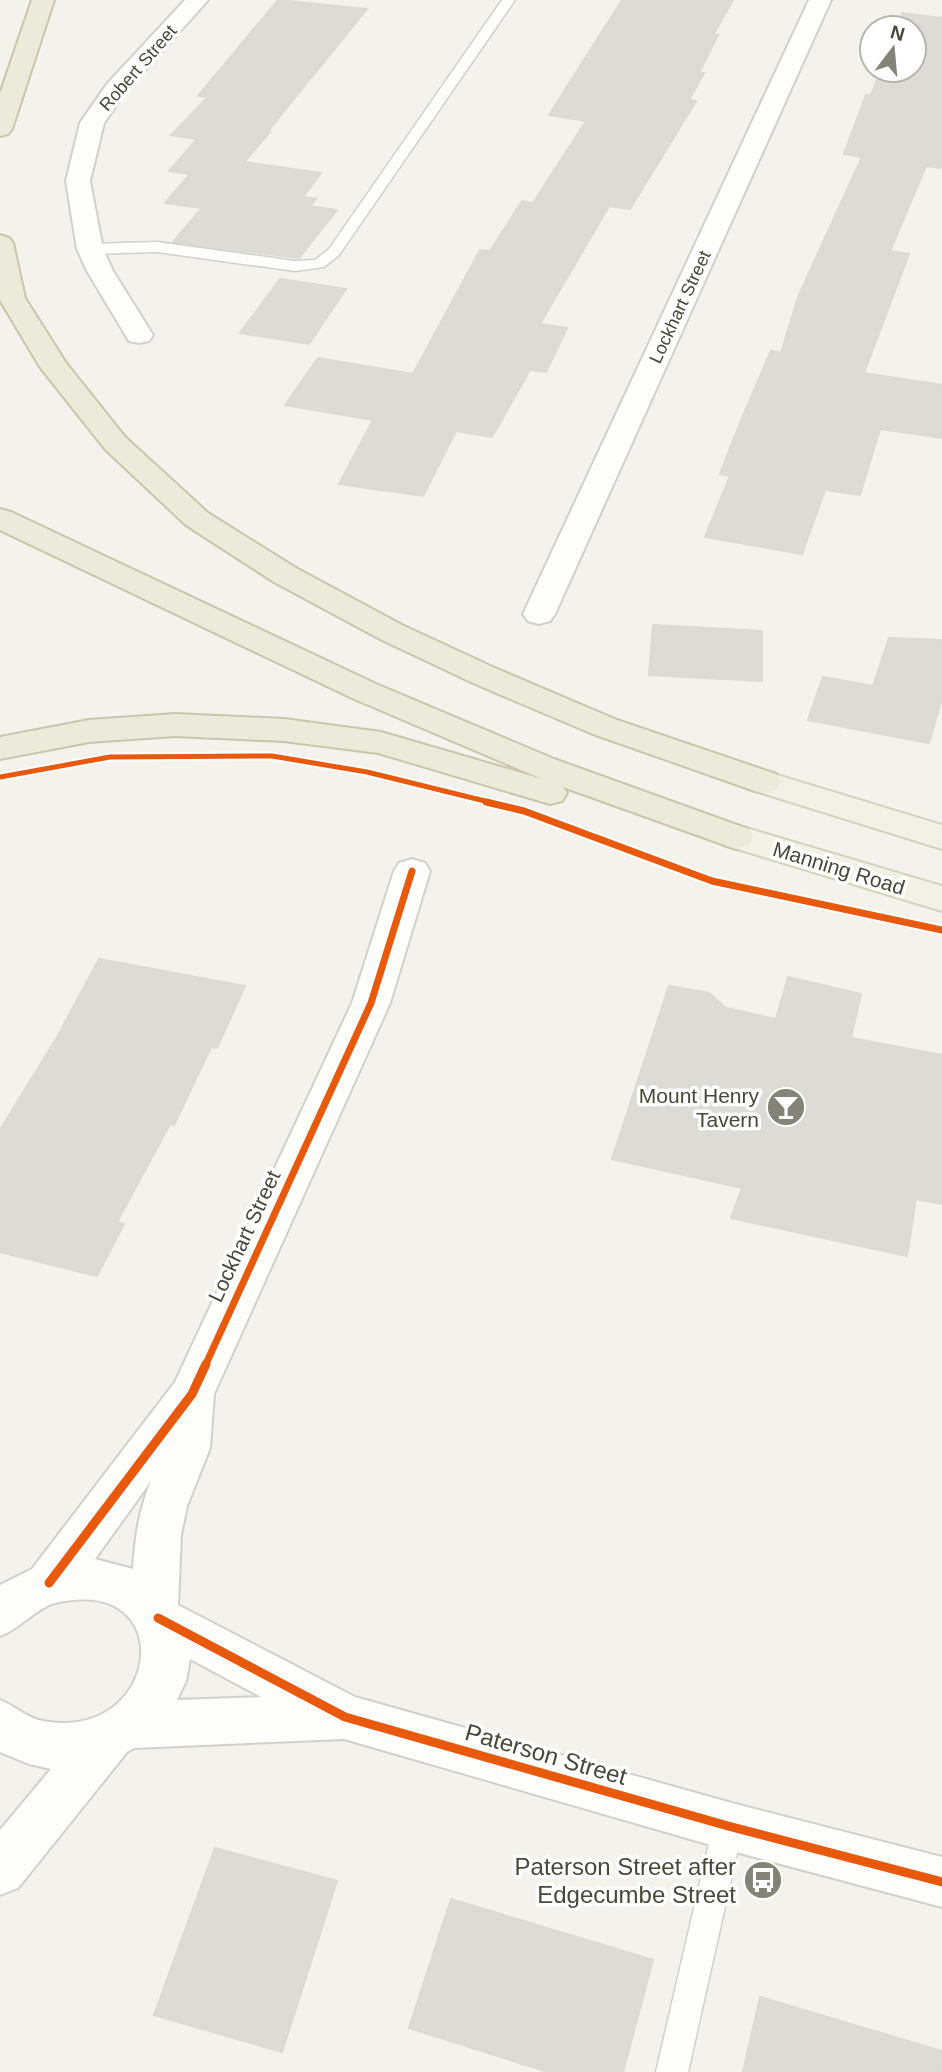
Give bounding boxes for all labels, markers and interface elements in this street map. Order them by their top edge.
north arrow [858,14,928,84]
street label: Robert Street [95,21,181,115]
text: N [888,21,907,45]
street label: Lockhart Street [645,247,715,367]
street label: Manning Road [770,837,908,899]
place label: Mount Henry Tavern [639,1084,759,1131]
bar icon: Mount Henry Tavern [765,1086,807,1128]
street label: Lockhart Street [203,1166,285,1305]
street label: Paterson Street [462,1718,630,1790]
place label: Paterson Street after Edgecumbe Street [515,1853,736,1908]
bus stop icon: Paterson Street after Edgecumbe Street [742,1859,784,1901]

